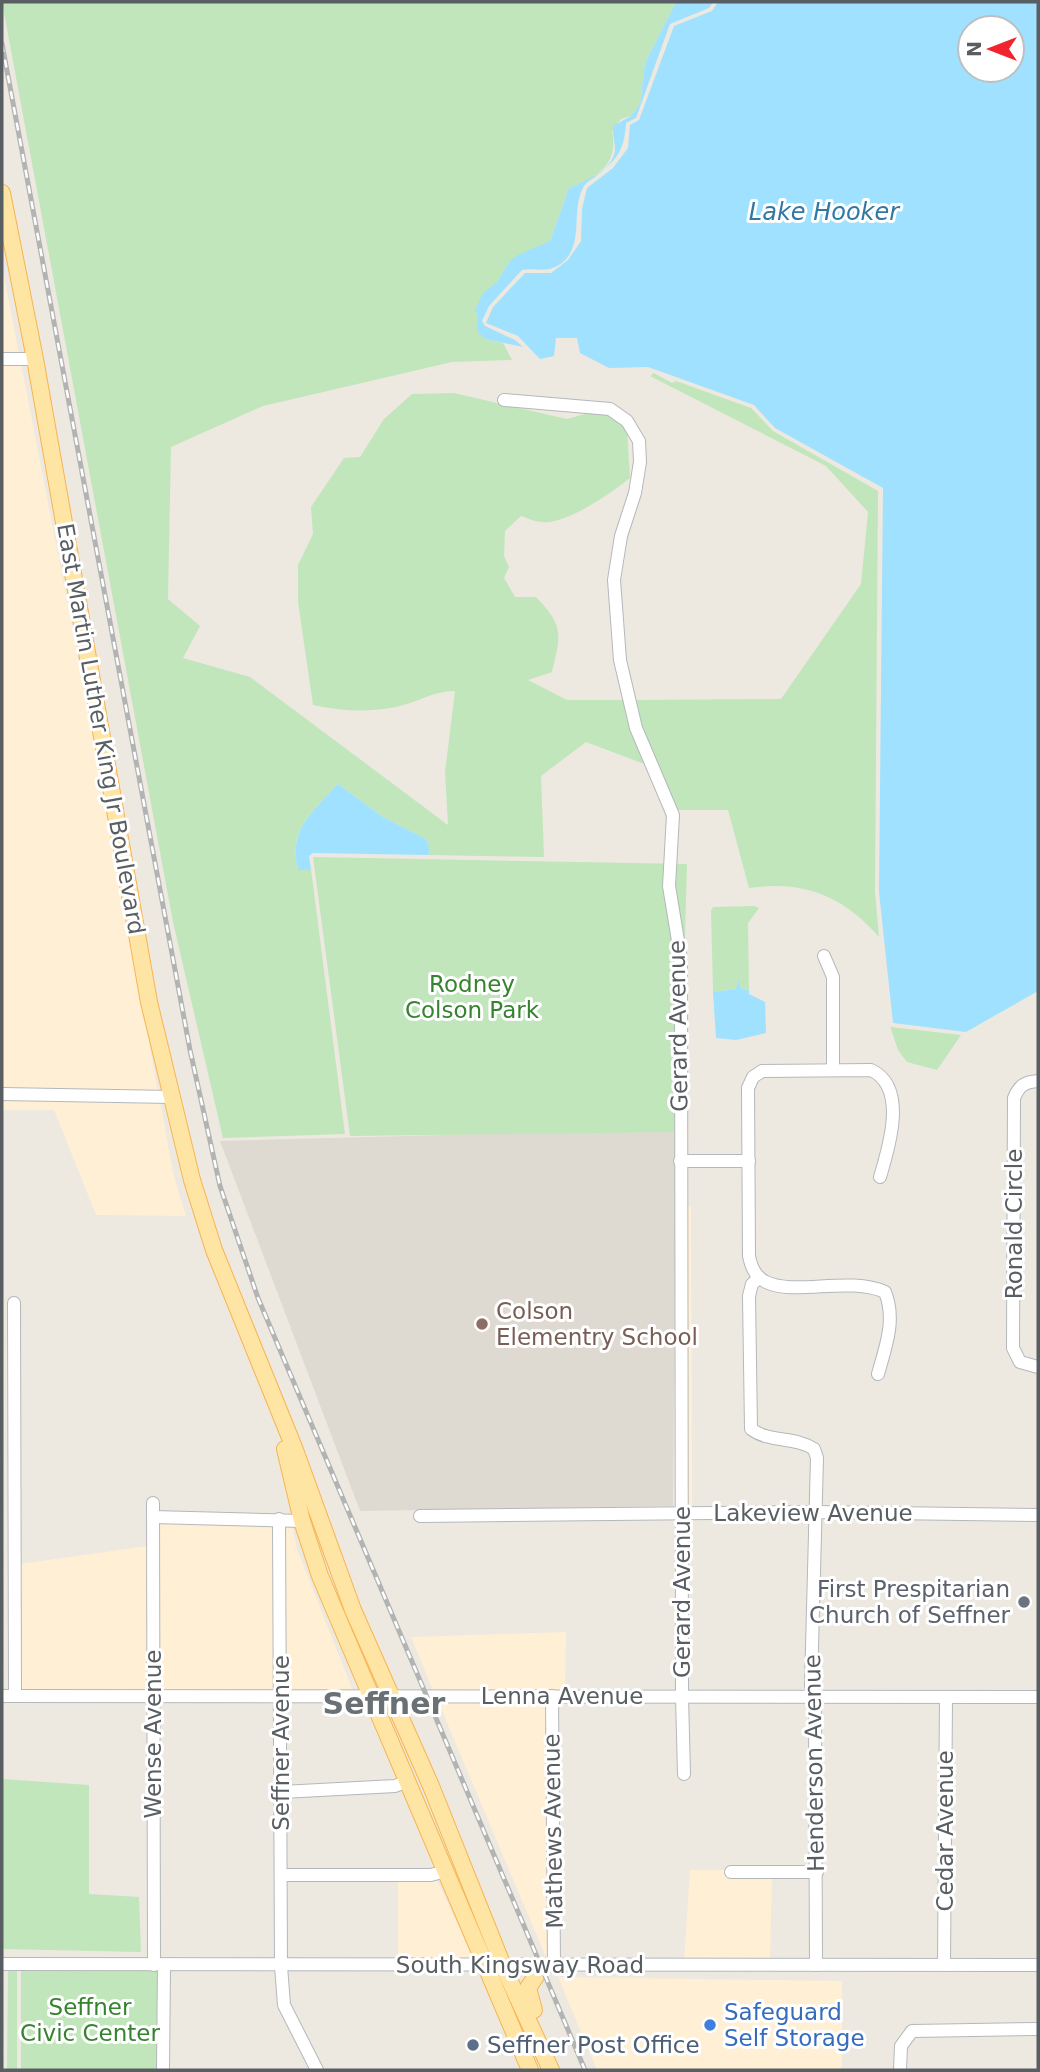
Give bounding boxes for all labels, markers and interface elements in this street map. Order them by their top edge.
north arrow [956,14,1026,84]
text: N [963,41,985,57]
water label: Lake Hooker [749,198,901,226]
street label: East Martin Luther King Jr Boulevard [52,521,150,937]
street label: Gerard Avenue [664,940,692,1112]
park label: Rodney Colson Park [405,971,540,1023]
street label: Ronald Circle [1001,1149,1027,1299]
place label: Colson Elementry School [496,1298,698,1350]
marker: Colson Elementry School [474,1316,490,1332]
street label: Lakeview Avenue [713,1500,913,1526]
street label: Gerard Avenue [669,1506,695,1678]
place label: First Prespitarian Church of Seffner [809,1576,1011,1628]
marker: First Prespitarian Church of Seffner [1016,1594,1032,1610]
street label: Wense Avenue [140,1649,166,1819]
street label: Henderson Avenue [799,1654,829,1872]
street label: Seffner Avenue [268,1655,294,1831]
street label: Lenna Avenue [481,1683,643,1709]
district label: Seffner [323,1686,446,1721]
street label: Mathews Avenue [538,1733,568,1929]
street label: Cedar Avenue [932,1750,958,1912]
street label: South Kingsway Road [396,1952,644,1978]
park label: Seffner Civic Center [20,1994,160,2046]
place label: Safeguard Self Storage [724,1999,865,2051]
marker: Safeguard Self Storage [702,2017,718,2033]
place label: Seffner Post Office [487,2032,700,2058]
marker: Seffner Post Office [465,2037,481,2053]

